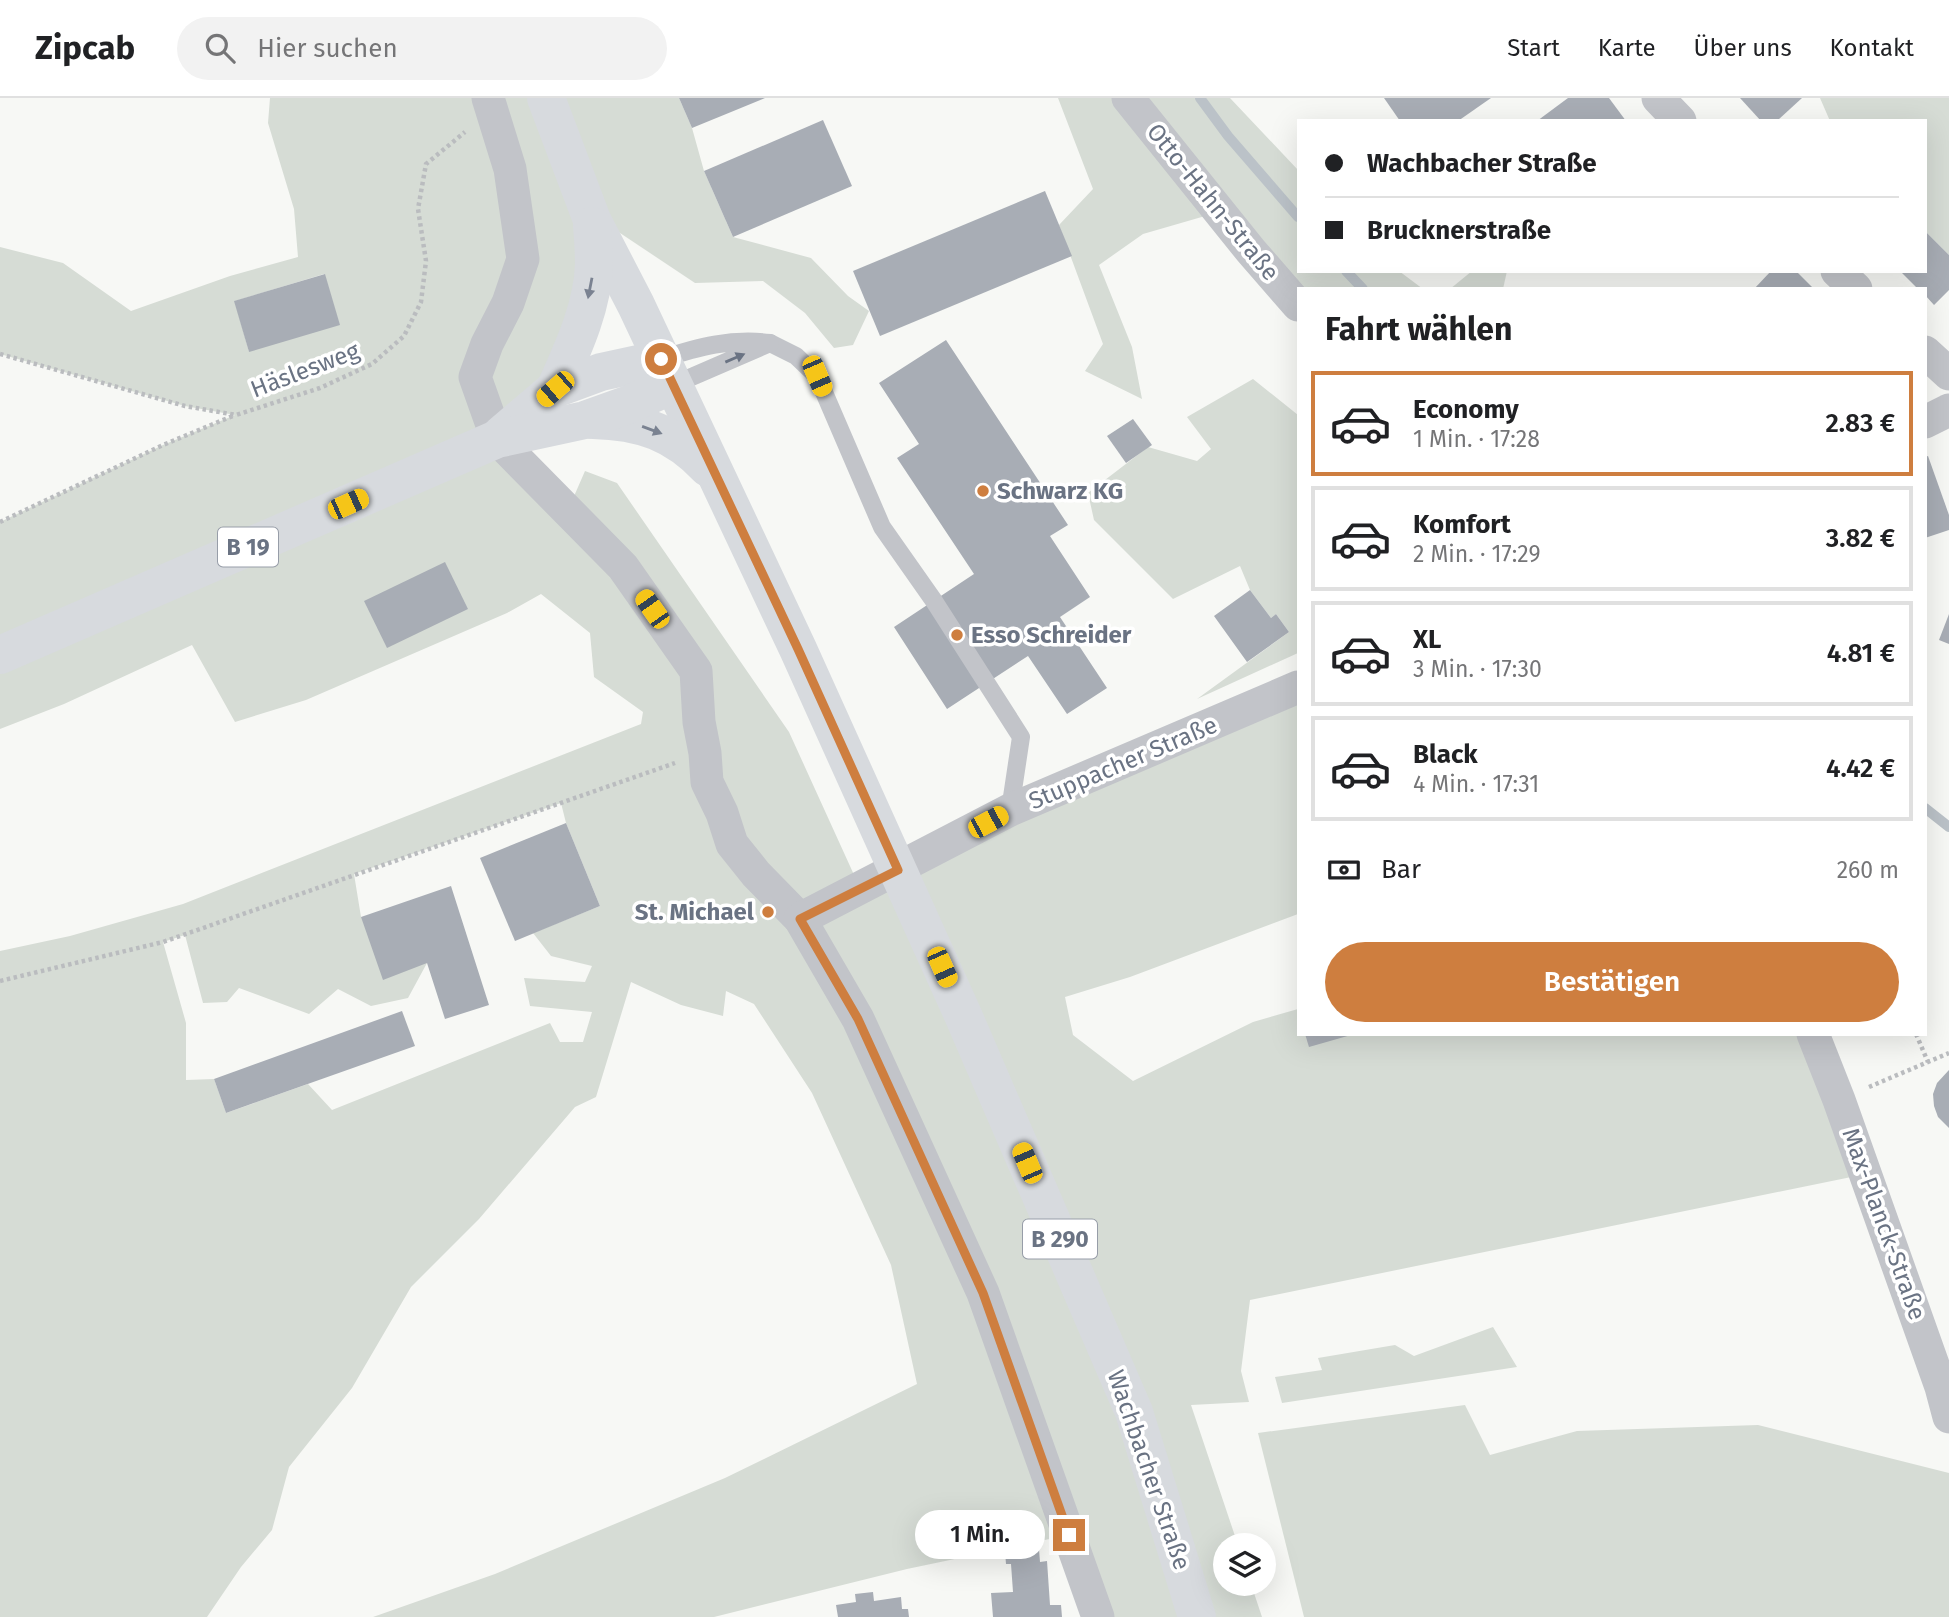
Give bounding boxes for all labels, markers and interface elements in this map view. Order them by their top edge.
search box [177,17,667,80]
text: Zipcab [35,28,135,68]
icon: search [201,29,239,67]
text: Hier suchen [257,33,398,64]
text: Start [1507,34,1560,62]
text: Karte [1598,34,1656,62]
text: Über uns [1694,34,1792,62]
text: Kontakt [1830,34,1914,62]
street label: Otto-Hahn-Straße [1141,118,1285,286]
text: Wachbacher Straße [1367,148,1597,179]
text: Brucknerstraße [1367,215,1551,246]
one-way arrow [584,277,595,299]
text: Fahrt wählen [1325,310,1512,348]
street label: Häslesweg [247,336,364,404]
route start [645,343,677,375]
one-way arrow [725,352,746,363]
car [800,353,835,399]
car [533,367,578,411]
icon: car [1329,392,1392,455]
text: Economy [1413,394,1519,425]
text: 2.83 € [1826,408,1895,439]
one-way arrow [642,425,663,436]
text: 1 Min. · 17:28 [1413,425,1540,453]
place label: Schwarz KG [997,477,1123,505]
marker: Schwarz KG [975,483,991,499]
car [325,486,372,522]
icon: car [1329,507,1392,570]
text: Komfort [1413,509,1511,540]
text: 3.82 € [1826,523,1895,554]
road number: B 19 [218,528,278,566]
text: 2 Min. · 17:29 [1413,540,1541,568]
car [632,586,673,632]
place label: Esso Schreider [971,621,1132,649]
icon: car [1329,622,1392,685]
text: XL [1413,624,1441,655]
marker: Esso Schreider [949,627,965,643]
text: 4.81 € [1827,638,1895,669]
text: 3 Min. · 17:30 [1413,655,1542,683]
street label: Stuppacher Straße [1025,711,1221,815]
icon: car [1329,737,1392,800]
text: Black [1413,739,1478,770]
text: 4.42 € [1826,753,1895,784]
text: 4 Min. · 17:31 [1413,770,1539,798]
car [965,803,1012,841]
icon: cash [1325,851,1363,889]
text: Bar [1381,854,1421,885]
text: 260 m [1837,856,1899,884]
place label: St. Michael [635,898,755,926]
marker: St. Michael [760,904,776,920]
button: Bestätigen [1325,942,1899,1022]
car [924,944,961,990]
street label: Max-Planck-Straße [1836,1124,1932,1324]
car [1010,1140,1045,1186]
road number: B 290 [1023,1220,1097,1258]
street label: Wachbacher Straße [1102,1366,1196,1574]
callout: 1 Min. [915,1510,1044,1560]
route end [1053,1519,1085,1551]
text: 1 Min. [950,1520,1010,1548]
map controls [1213,1533,1276,1596]
button: layers [1213,1533,1276,1596]

